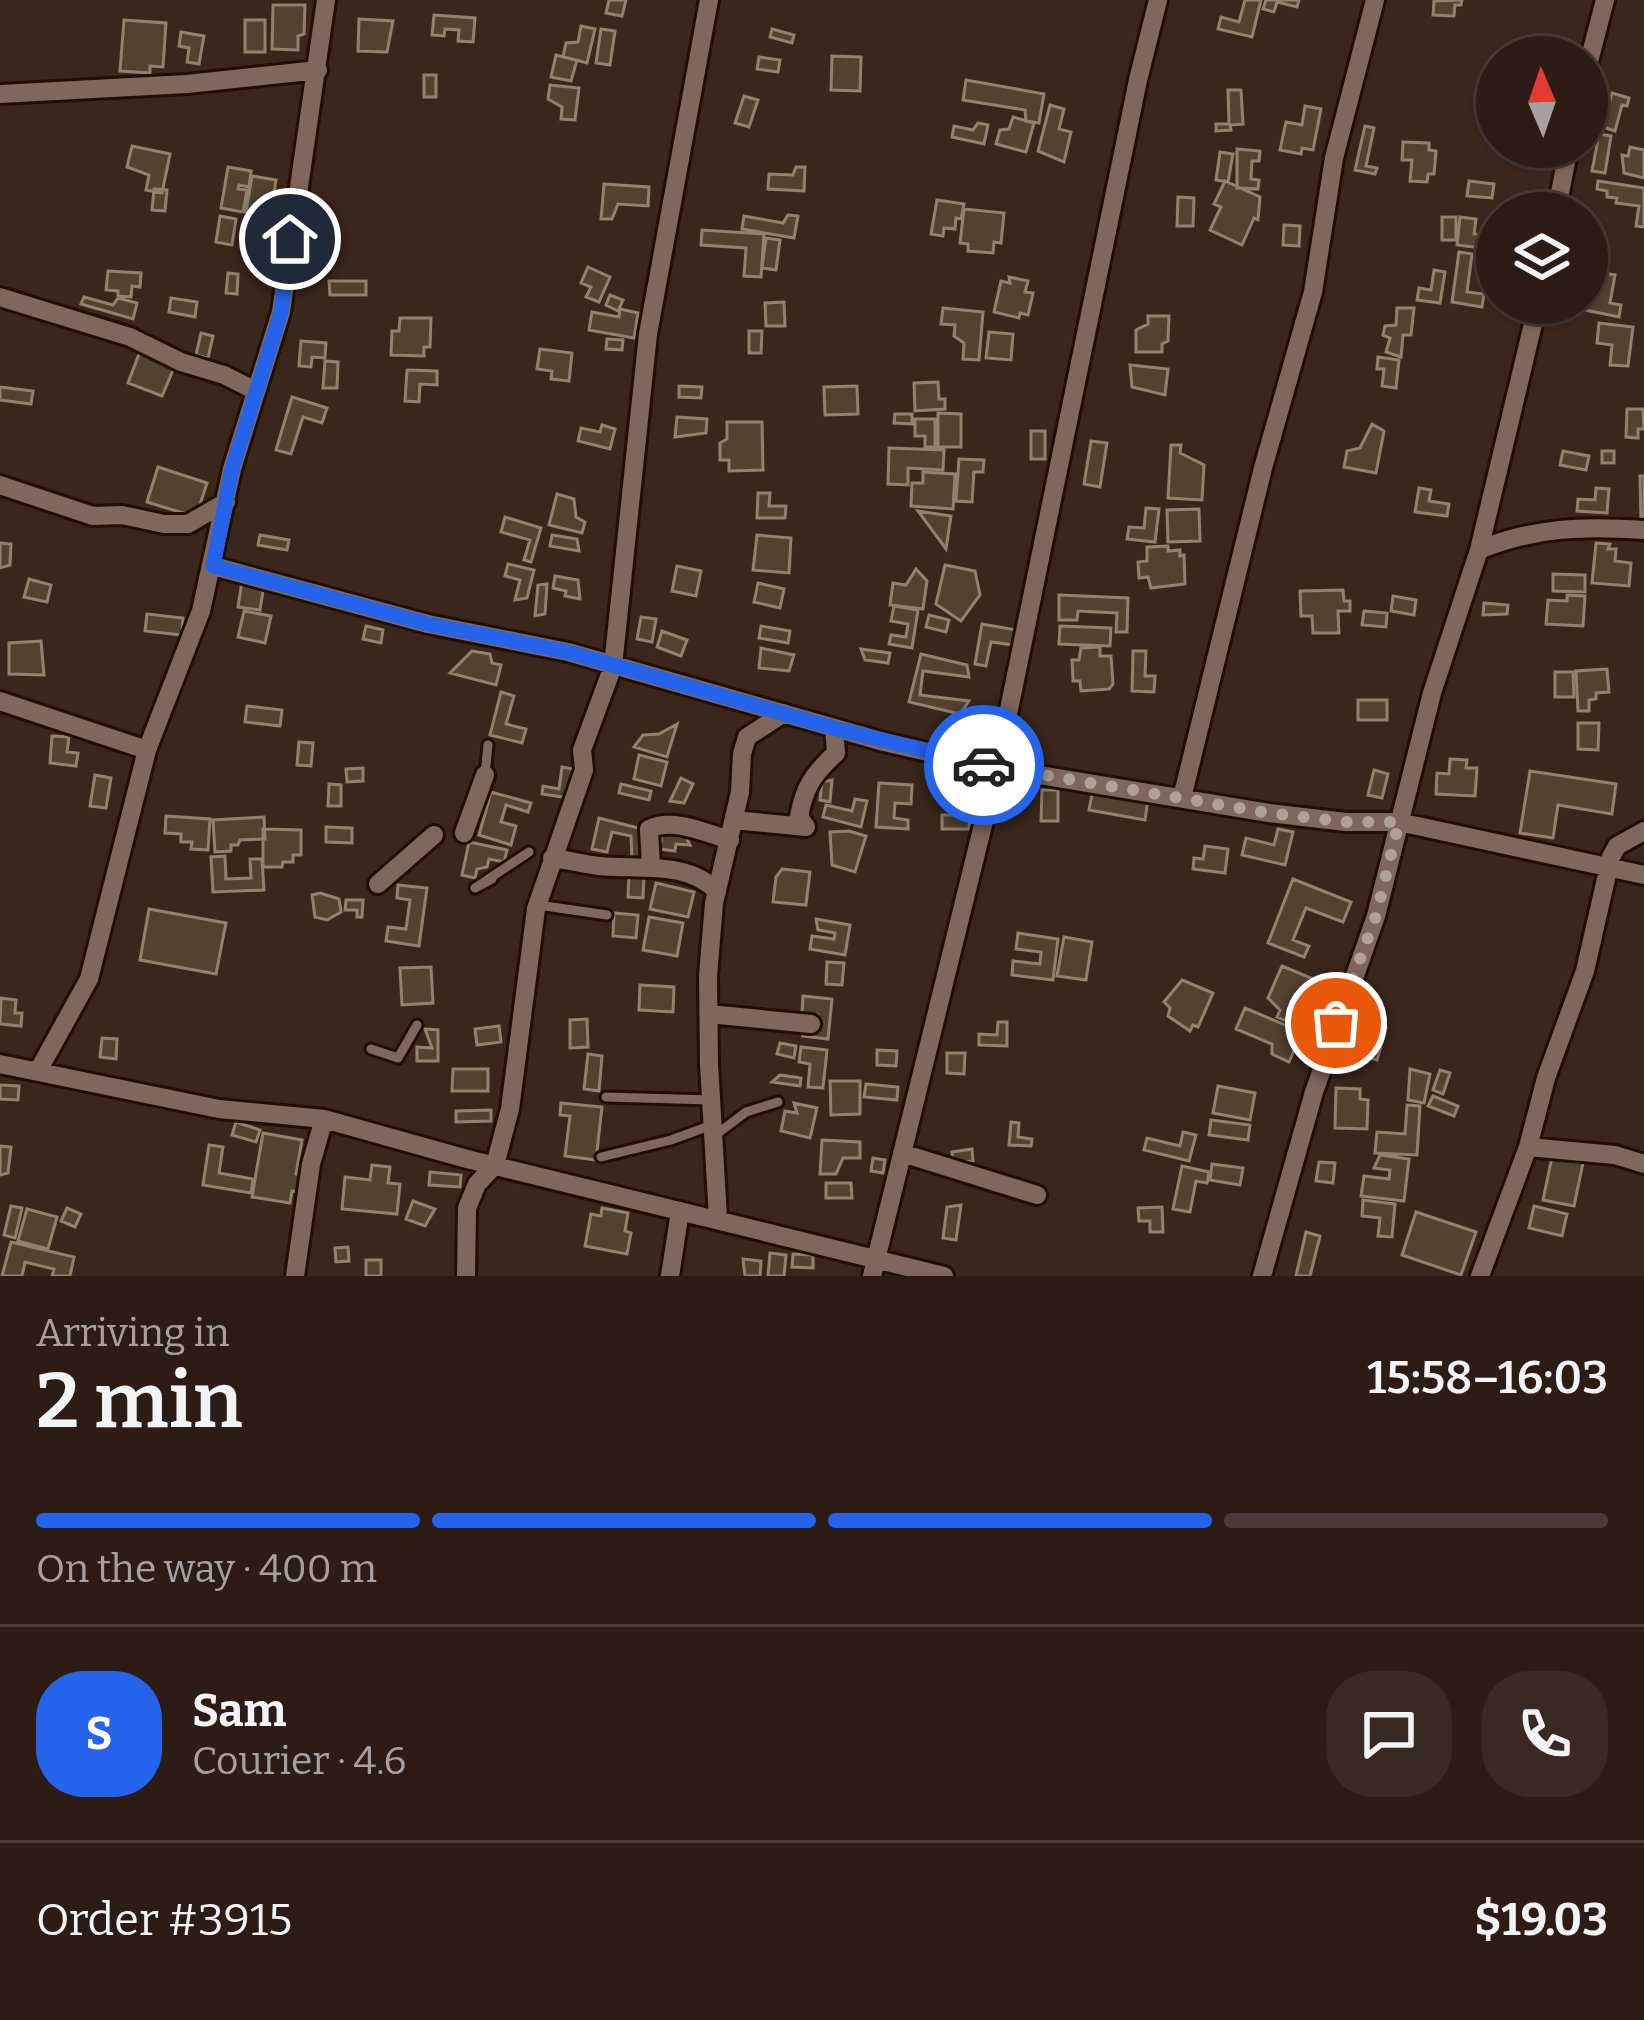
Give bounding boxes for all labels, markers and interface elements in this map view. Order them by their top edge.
north arrow [1476,36,1608,168]
map controls [1476,36,1608,324]
pin [239,188,341,290]
button: layers [1476,192,1608,324]
icon: home [257,206,323,272]
courier [924,705,1044,825]
icon: car [951,732,1017,798]
pin [1285,972,1387,1074]
icon: bag [1303,990,1369,1056]
text: Arriving in [36,1310,230,1356]
text: 15:58–16:03 [1367,1351,1608,1405]
text: 2 min [36,1354,243,1448]
text: On the way · 400 m [36,1546,377,1592]
button: chat [1326,1671,1452,1797]
button: phone [1482,1671,1608,1797]
text: Sam [192,1684,286,1738]
text: S [85,1707,113,1761]
text: Courier · 4.6 [192,1738,407,1784]
text: Order #3915 [36,1893,292,1947]
text: $19.03 [1474,1893,1608,1947]

